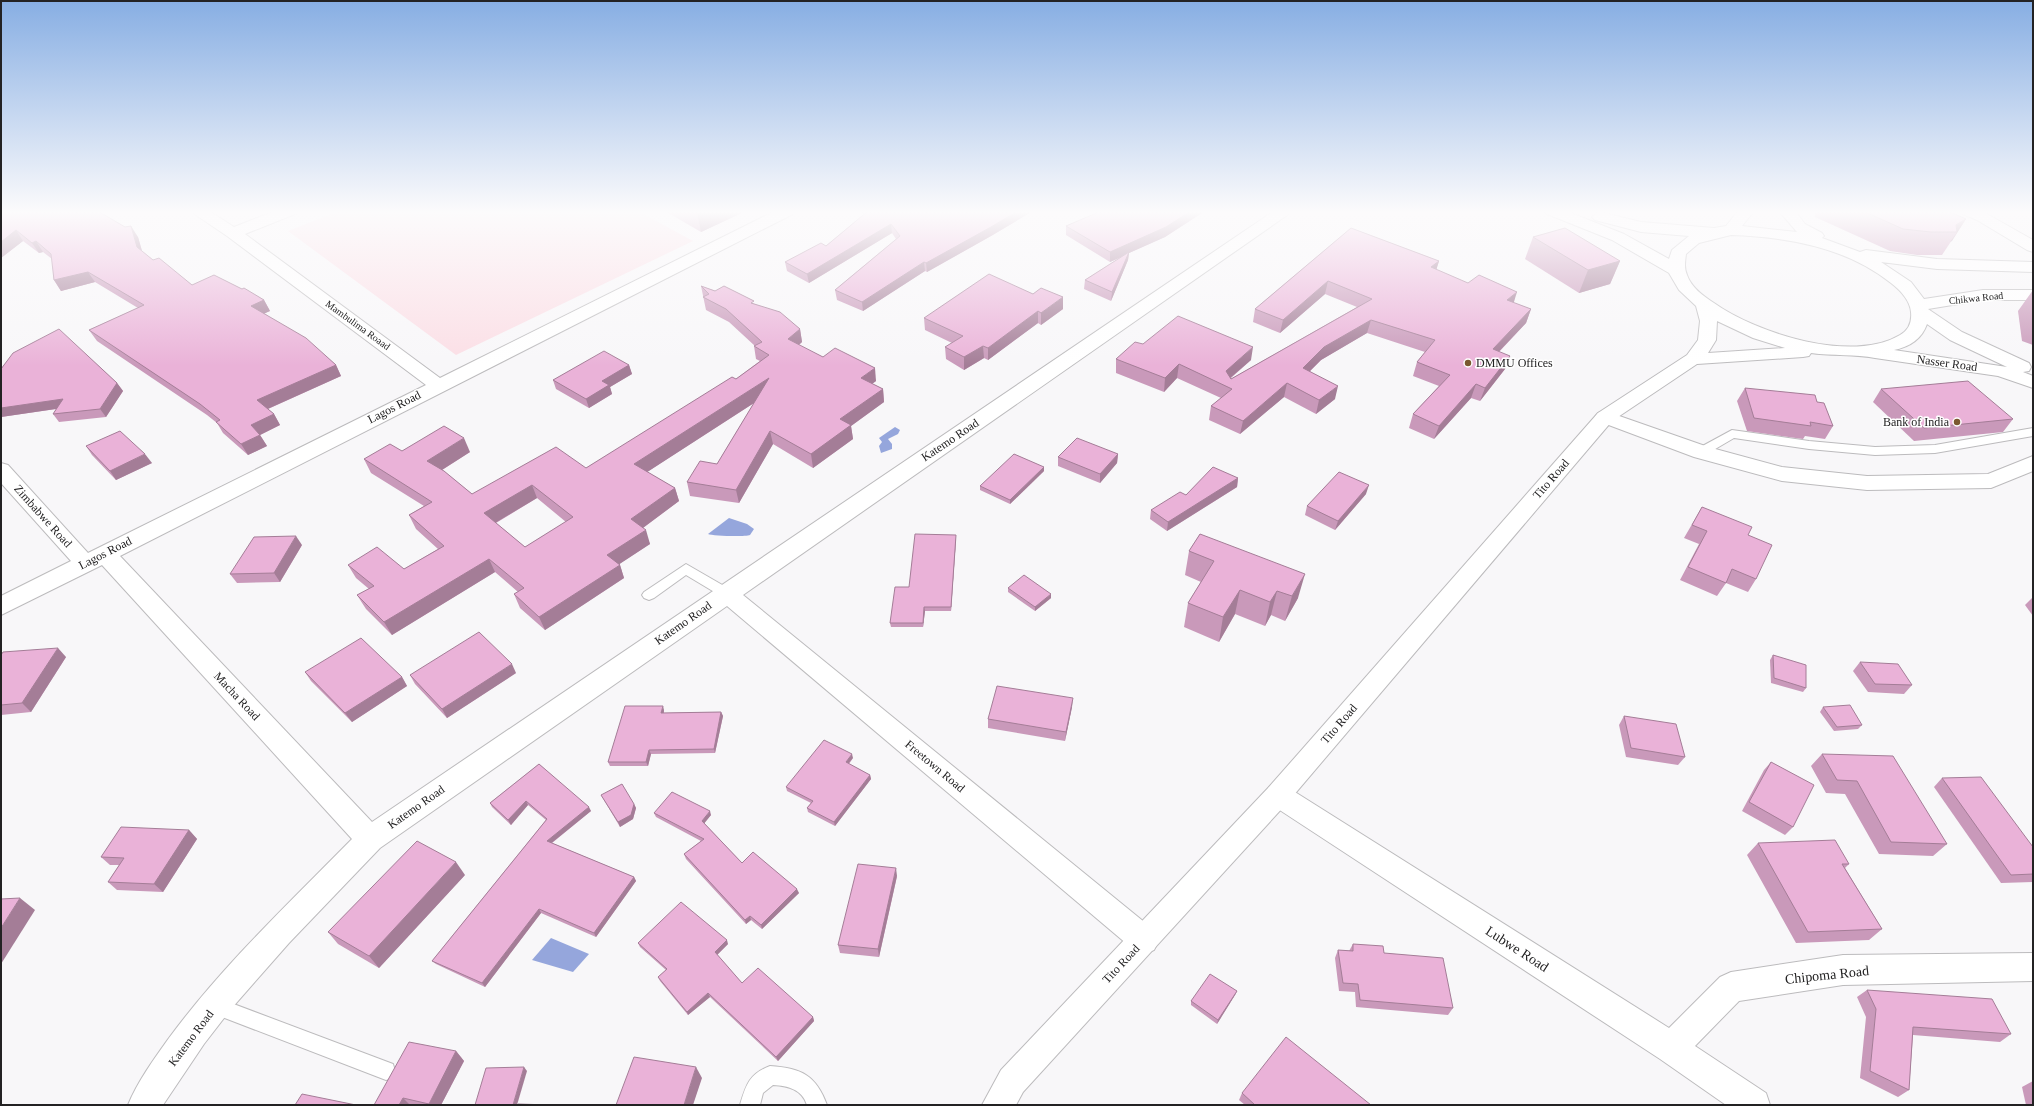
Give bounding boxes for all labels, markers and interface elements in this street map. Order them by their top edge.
street label: Chikwa Road [1948,290,2004,306]
street label: Mambulima Roaad [324,298,392,352]
street label: Nasser Road [1916,352,1978,374]
place label: DMMU Offices [1476,356,1553,370]
marker: DMMU Offices [1463,358,1473,368]
street label: Lagos Road [365,388,423,426]
place label: Bank of India [1883,415,1950,429]
street label: Katemo Road [919,416,981,464]
marker: Bank of India [1952,417,1962,427]
street label: Tito Road [1530,456,1572,502]
street label: Zimbabwe Road [11,482,75,550]
street label: Lagos Road [76,534,134,572]
street label: Katemo Road [652,598,714,648]
street label: Macha Road [211,669,263,723]
street label: Tito Road [1318,701,1360,747]
street label: Freetown Road [902,737,968,795]
street label: Katemo Road [385,782,447,832]
street label: Lubwe Road [1483,923,1551,975]
street label: Tito Road [1100,942,1142,986]
street label: Chipoma Road [1784,963,1870,987]
street label: Katemo Road [165,1007,217,1069]

